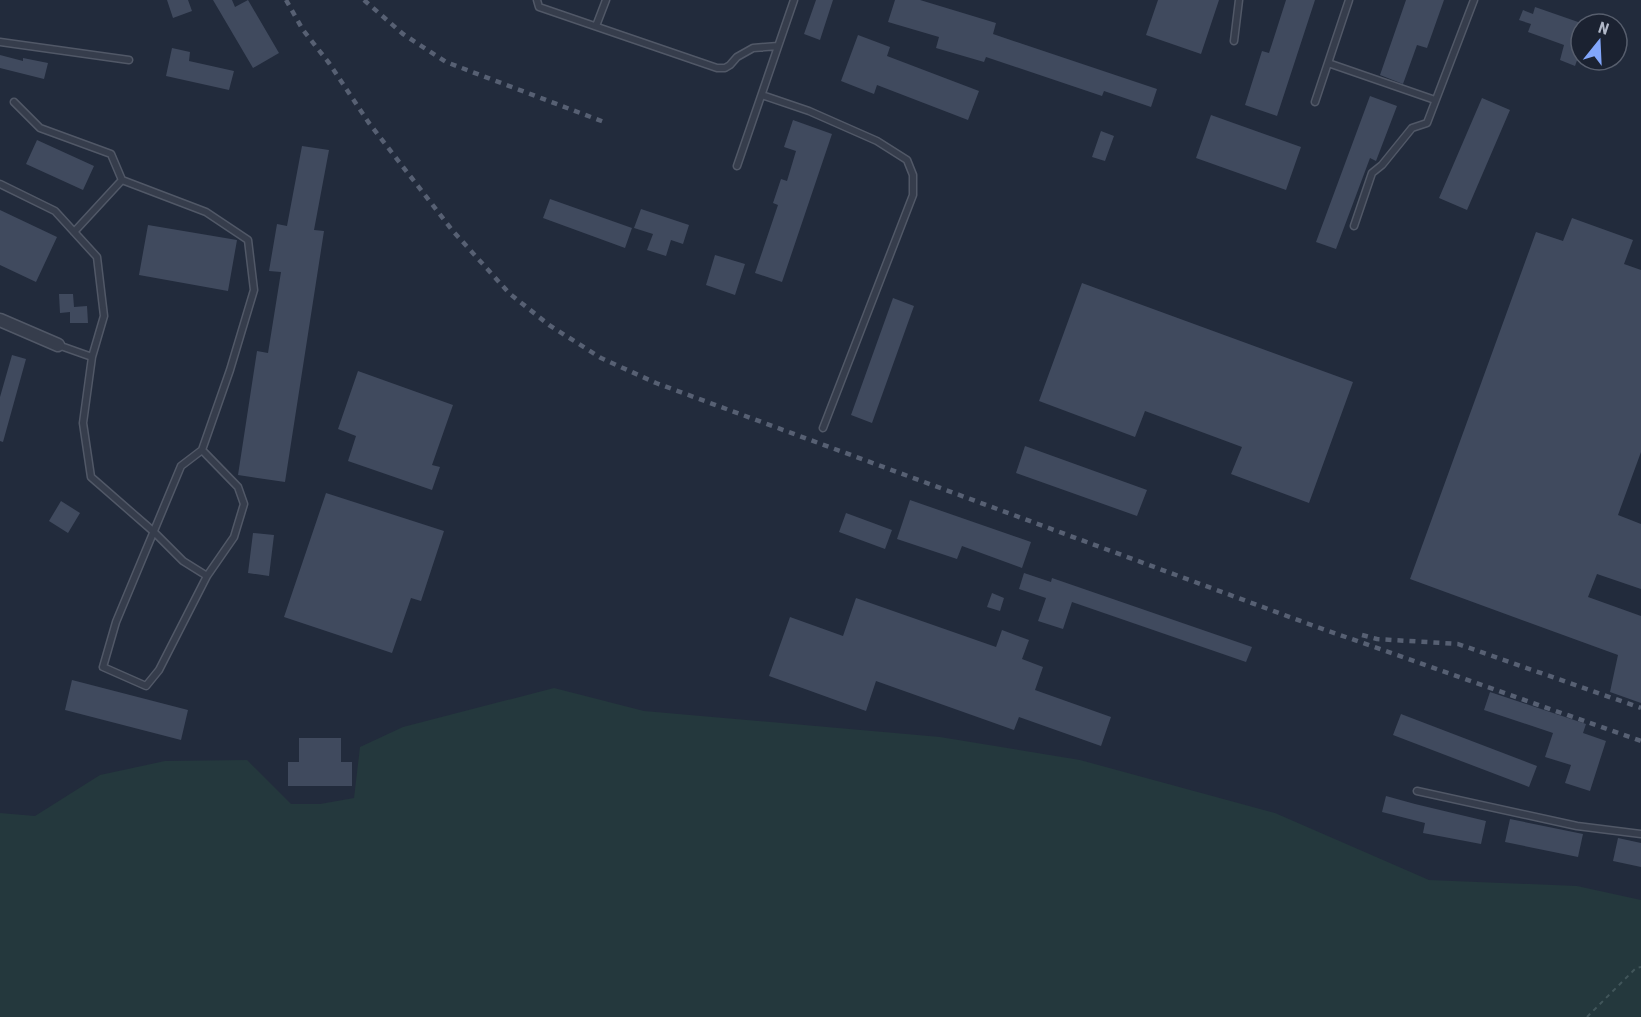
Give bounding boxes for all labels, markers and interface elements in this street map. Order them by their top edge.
north arrow [1569,12,1629,72]
text: N [1596,18,1611,39]

